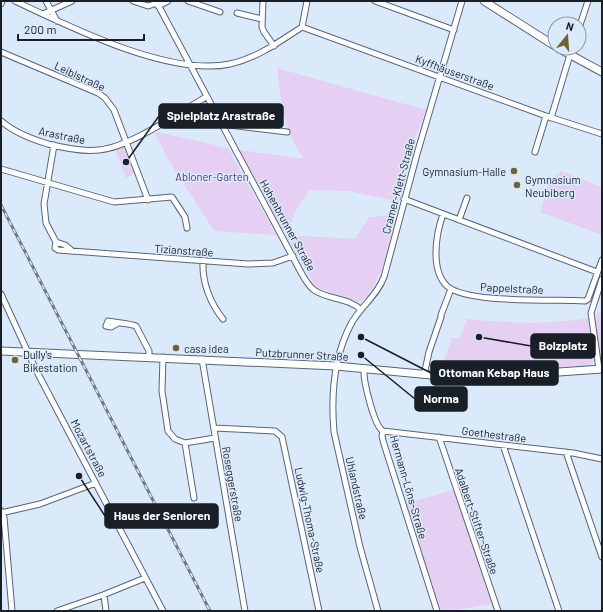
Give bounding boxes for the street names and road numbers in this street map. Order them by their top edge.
street label: Kyffhäuserstraße [414,52,496,92]
street label: Leiblstraße [53,59,107,93]
street label: Arastraße [38,124,87,146]
street label: Cramer-Klett-Straße [379,137,417,235]
street label: Hohenbrunner Straße [257,177,319,273]
street label: Tizianstraße [154,241,214,259]
street label: Pappelstraße [480,280,544,296]
street label: Putzbrunner Straße [255,345,349,363]
street label: Mozartstraße [68,417,110,479]
street label: Goethestraße [461,424,527,444]
street label: Hermann-Löns-Straße [388,433,430,541]
street label: Roseggerstraße [220,445,246,523]
street label: Uhlandstraße [343,455,371,521]
street label: Ludwig-Thoma-Straße [292,466,328,574]
street label: Adalbert-Stifter-Straße [453,466,501,576]

